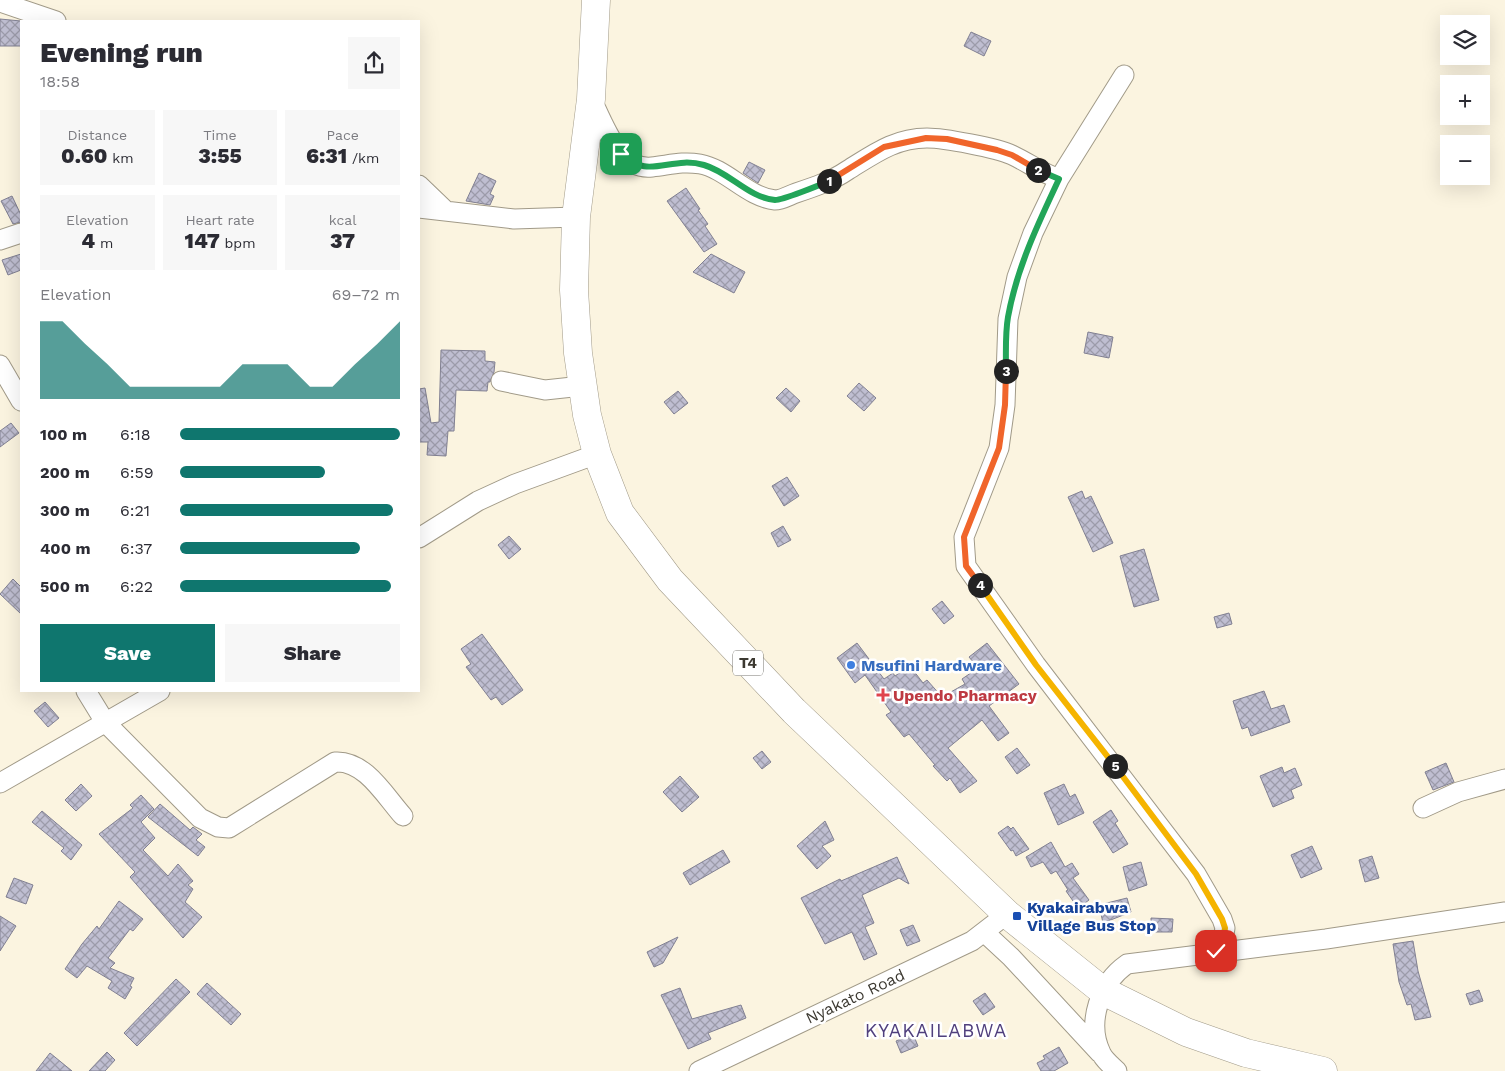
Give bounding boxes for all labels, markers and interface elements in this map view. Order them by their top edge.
map controls [1440,15,1490,185]
button: layers [1440,15,1490,65]
text: Evening run [40,36,203,69]
button: share [348,37,400,89]
text: 18:58 [40,72,80,91]
button: + [1440,75,1490,125]
text: Distance [68,127,127,143]
text: Time [203,127,237,143]
text: Pace [326,127,359,143]
pin [600,133,642,175]
button: − [1440,135,1490,185]
icon: arrive [607,140,635,168]
text: 0.60 [61,143,108,168]
text: 3:55 [198,143,242,168]
text: 6:31 [306,143,347,168]
text: km [108,150,134,166]
text: /km [347,150,379,166]
pin: 2 [1026,158,1050,182]
text: 2 [1034,162,1043,178]
pin: 1 [816,168,842,194]
text: 1 [826,173,833,189]
text: Elevation [66,212,129,228]
text: Heart rate [185,212,255,228]
text: kcal [329,212,357,228]
text: 4 [81,228,95,253]
text: 147 [185,228,220,253]
text: 37 [330,228,355,253]
text: m [95,235,113,251]
text: bpm [220,235,255,251]
text: Elevation [40,285,111,304]
text: 69–72 m [332,285,400,304]
pin: 3 [994,358,1018,384]
text: 3 [1002,363,1011,379]
text: 100 m [40,425,87,444]
text: 6:18 [120,425,151,444]
text: 200 m [40,463,90,482]
text: 6:59 [120,463,154,482]
text: 300 m [40,501,90,520]
text: 6:21 [120,501,150,520]
text: 400 m [40,539,91,558]
text: 6:37 [120,539,152,558]
pin: 4 [968,572,992,598]
text: 500 m [40,577,90,596]
text: 6:22 [120,577,153,596]
text: 4 [976,577,985,593]
button: Save [40,624,215,682]
button: Share [225,624,400,682]
road number: T4 [733,650,763,676]
place label: Msufini Hardware [861,656,1002,675]
marker: Msufini Hardware [845,659,857,671]
place label: Upendo Pharmacy [893,686,1038,705]
marker: Upendo Pharmacy [877,689,889,701]
pin: 5 [1102,754,1128,778]
text: 5 [1111,758,1120,774]
place label: Kyakairabwa Village Bus Stop [1027,898,1156,935]
marker: Kyakairabwa Village Bus Stop [1011,910,1023,922]
pin [1195,930,1237,972]
icon: check [1202,937,1230,965]
street label: Nyakato Road [803,965,908,1028]
district label: KYAKAILABWA [865,1019,1007,1042]

